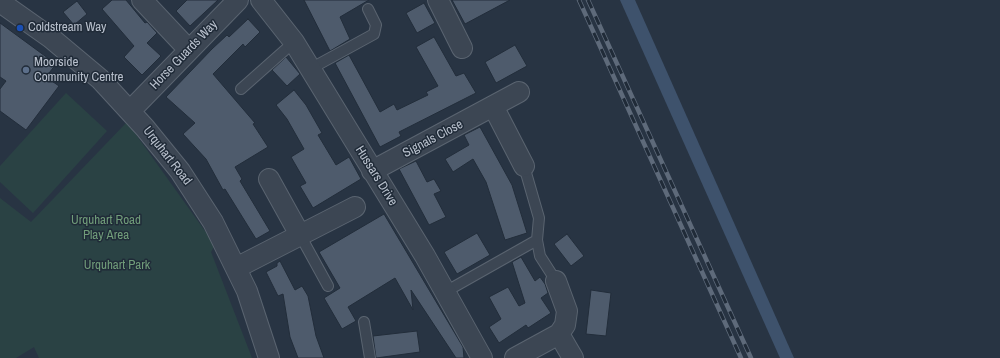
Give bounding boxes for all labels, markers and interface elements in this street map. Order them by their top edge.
street label: Horse Guards Way [147,17,221,93]
place label: Coldstream Way [28,20,106,36]
marker: Coldstream Way [15,23,25,33]
place label: Moorside Community Centre [34,55,123,86]
marker: Moorside Community Centre [21,65,31,75]
street label: Signals Close [400,117,466,161]
street label: Urquhart Road [139,124,195,188]
street label: Hussars Drive [351,143,401,209]
park label: Urquhart Road Play Area [71,213,141,244]
park label: Urquhart Park [84,258,150,274]

